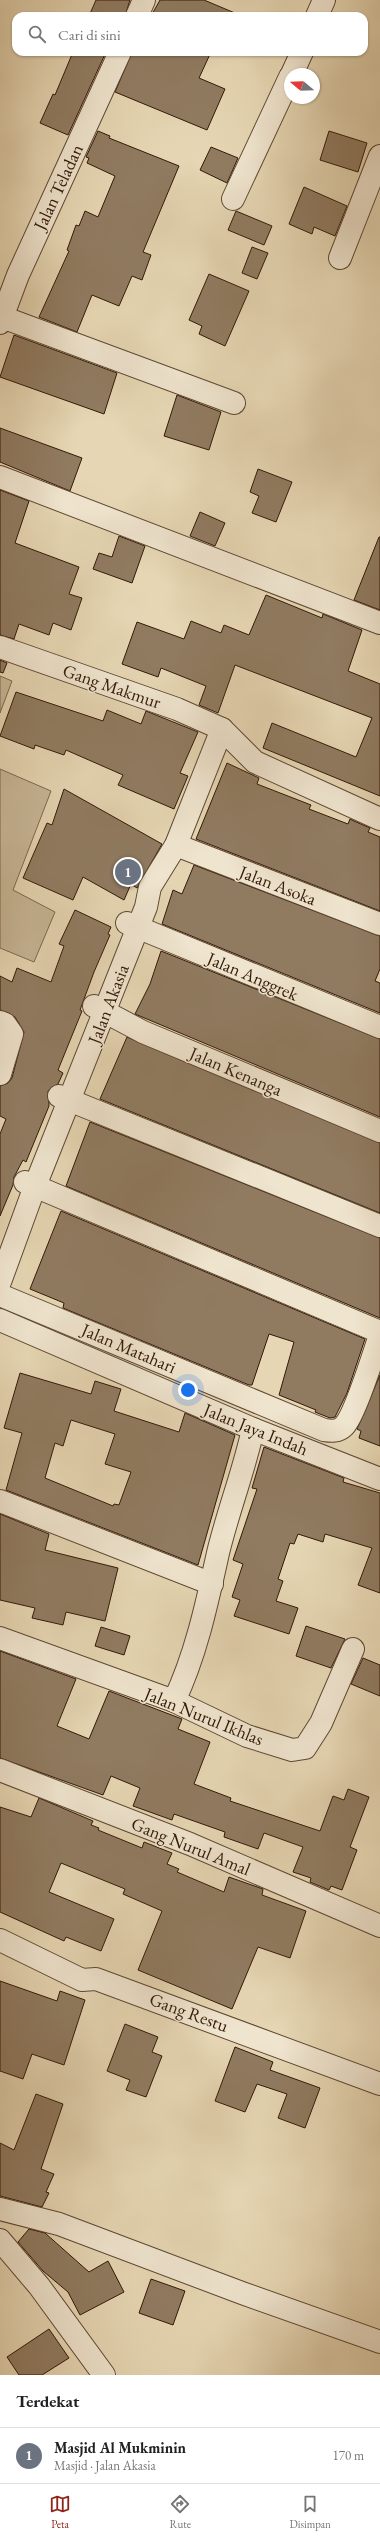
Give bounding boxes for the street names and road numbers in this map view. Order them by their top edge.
street label: Jalan Teladan [27,140,88,236]
street label: Gang Makmur [60,658,164,714]
street label: Jalan Asoka [234,859,320,910]
street label: Jalan Anggrek [202,946,303,1006]
street label: Jalan Akasia [82,960,134,1049]
street label: Jalan Kenanga [184,1040,287,1101]
street label: Jalan Matahari [76,1317,180,1378]
street label: Jalan Jaya Indah [199,1397,312,1460]
street label: Jalan Nurul Ikhlas [139,1681,267,1750]
street label: Gang Nurul Amal [128,1812,254,1880]
street label: Gang Restu [147,1987,232,2037]

